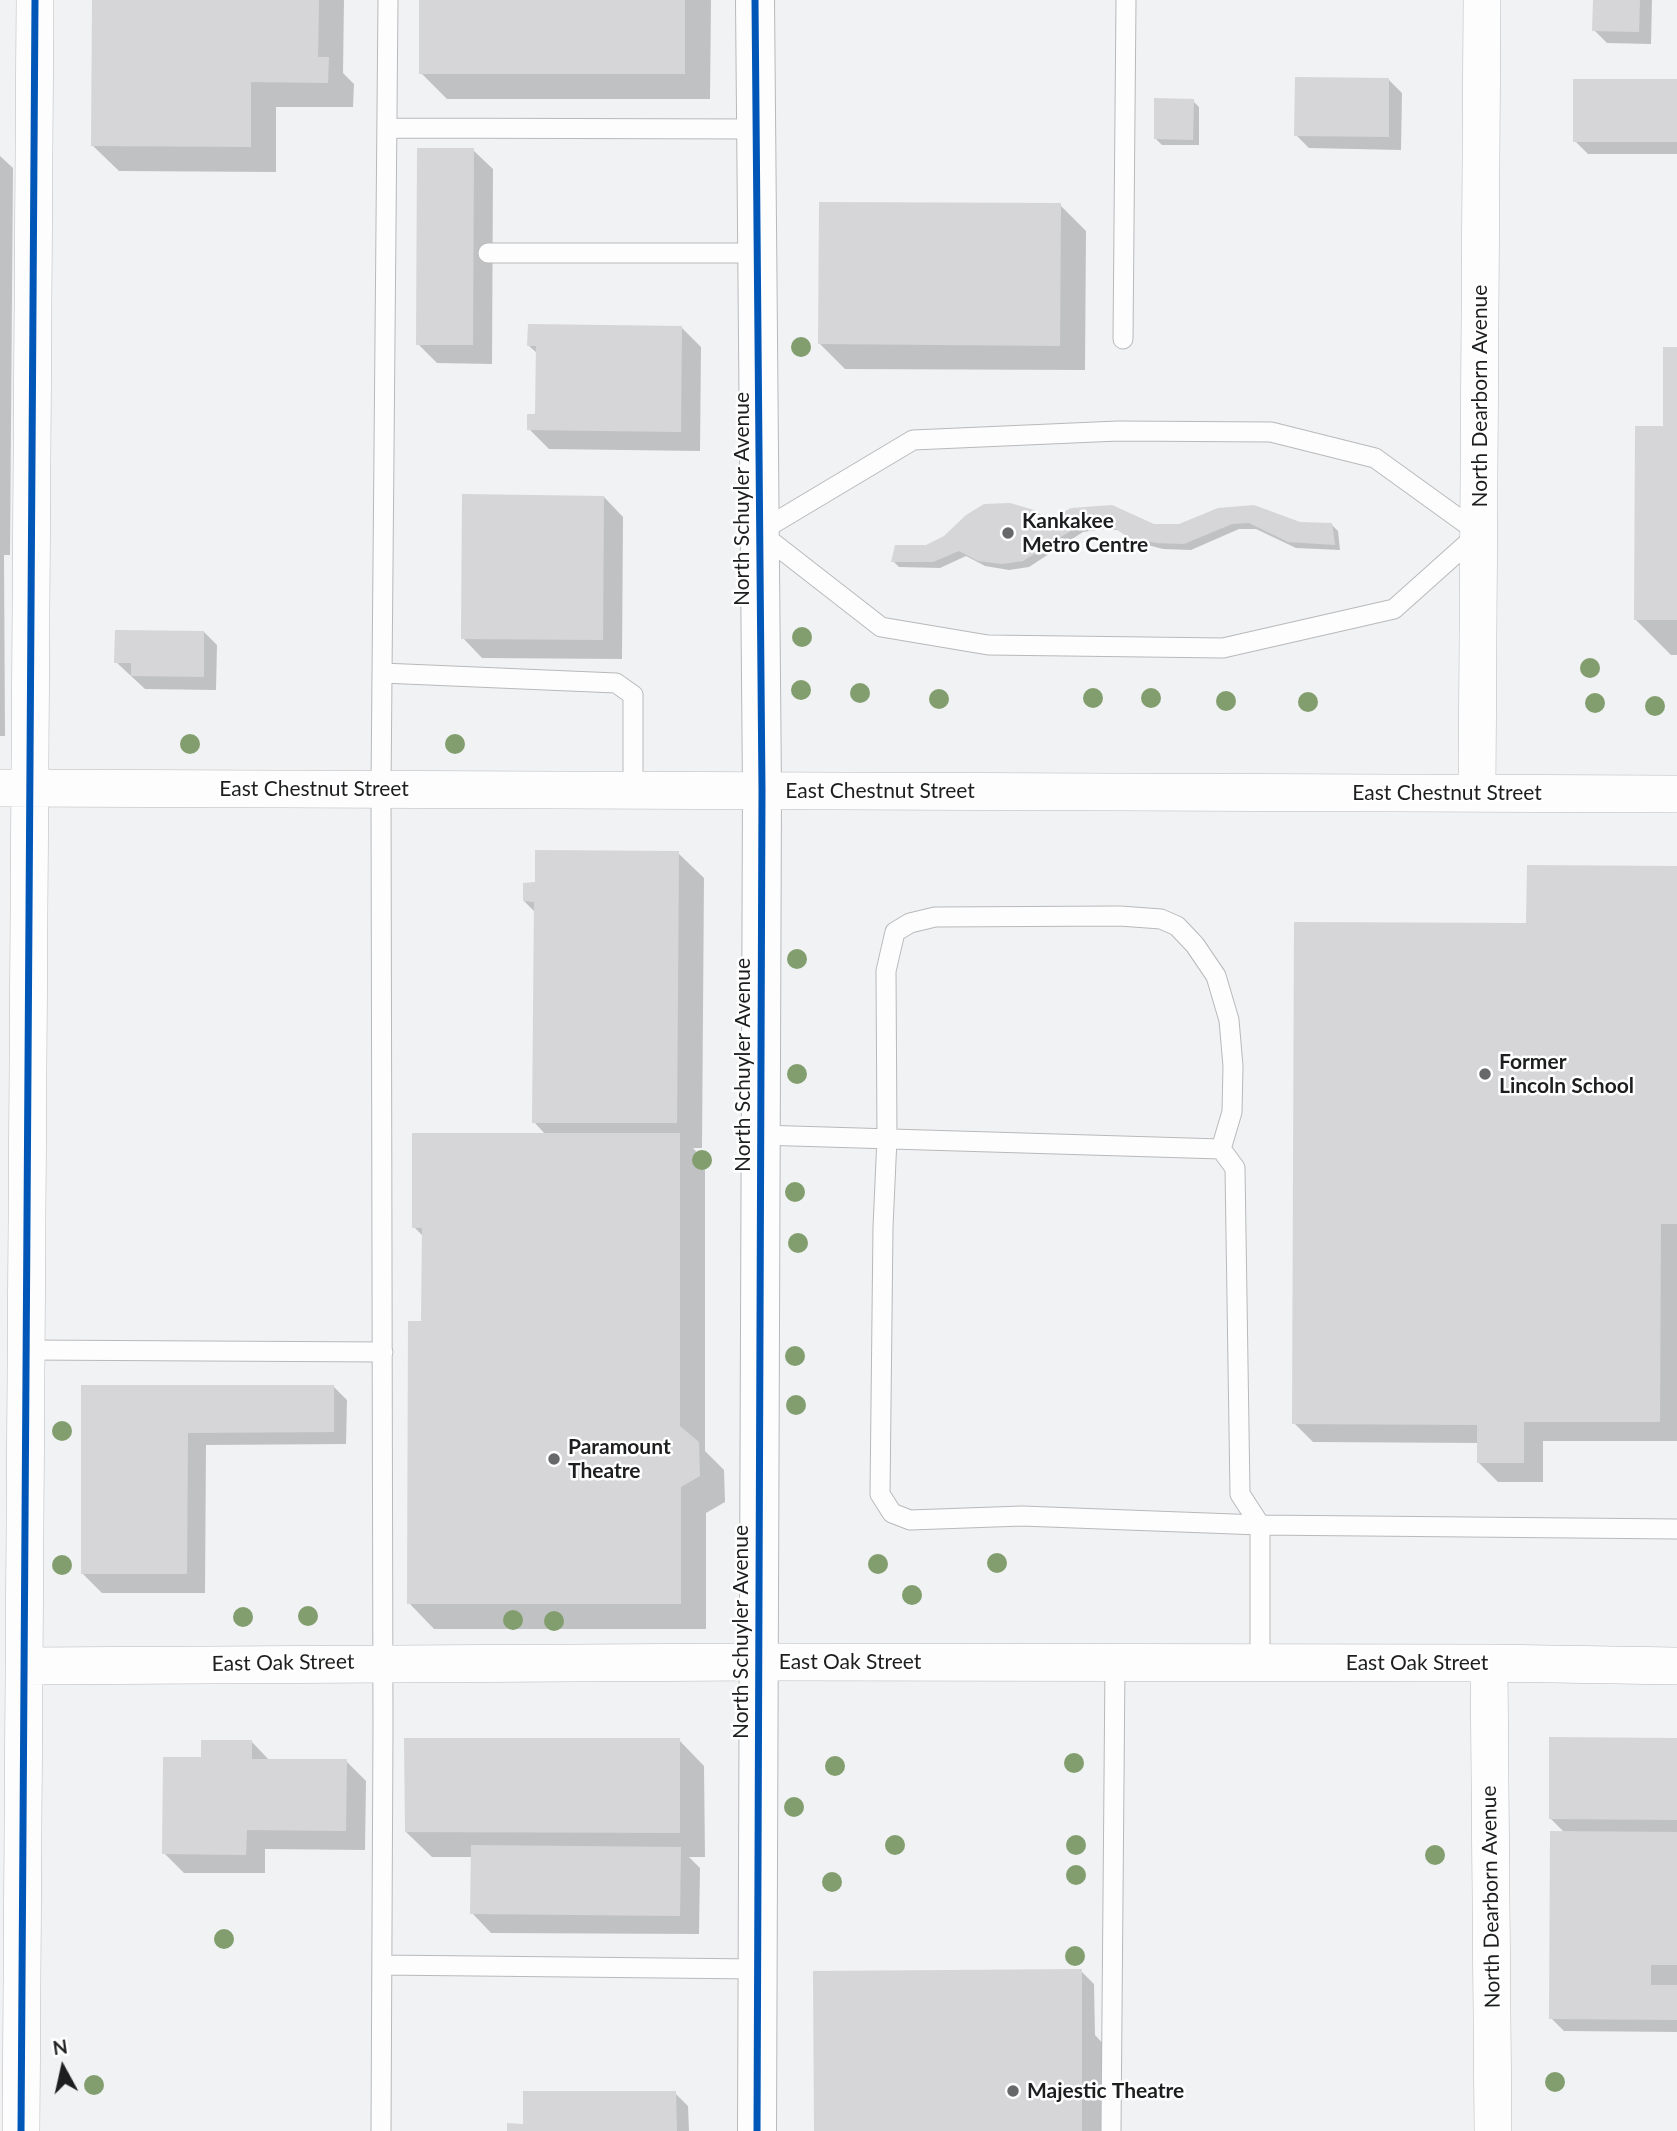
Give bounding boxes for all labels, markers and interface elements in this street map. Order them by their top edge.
street label: North Dearborn Avenue [1467,285,1493,507]
street label: North Schuyler Avenue [729,392,755,606]
place label: Kankakee Metro Centre [1022,508,1148,558]
marker: Kankakee Metro Centre [1000,525,1016,541]
street label: East Chestnut Street [219,776,409,802]
street label: East Chestnut Street [785,778,975,804]
street label: East Chestnut Street [1352,780,1542,806]
street label: North Schuyler Avenue [730,958,756,1172]
place label: Former Lincoln School [1499,1049,1634,1099]
marker: Former Lincoln School [1477,1066,1493,1082]
place label: Paramount Theatre [568,1434,671,1484]
marker: Paramount Theatre [546,1451,562,1467]
street label: North Schuyler Avenue [728,1525,754,1739]
street label: East Oak Street [211,1649,355,1677]
street label: East Oak Street [779,1649,921,1675]
street label: East Oak Street [1346,1650,1488,1676]
street label: North Dearborn Avenue [1476,1785,1506,2009]
north arrow [28,2033,98,2103]
text: N [51,2034,69,2059]
place label: Majestic Theatre [1027,2078,1184,2104]
marker: Majestic Theatre [1005,2083,1021,2099]

